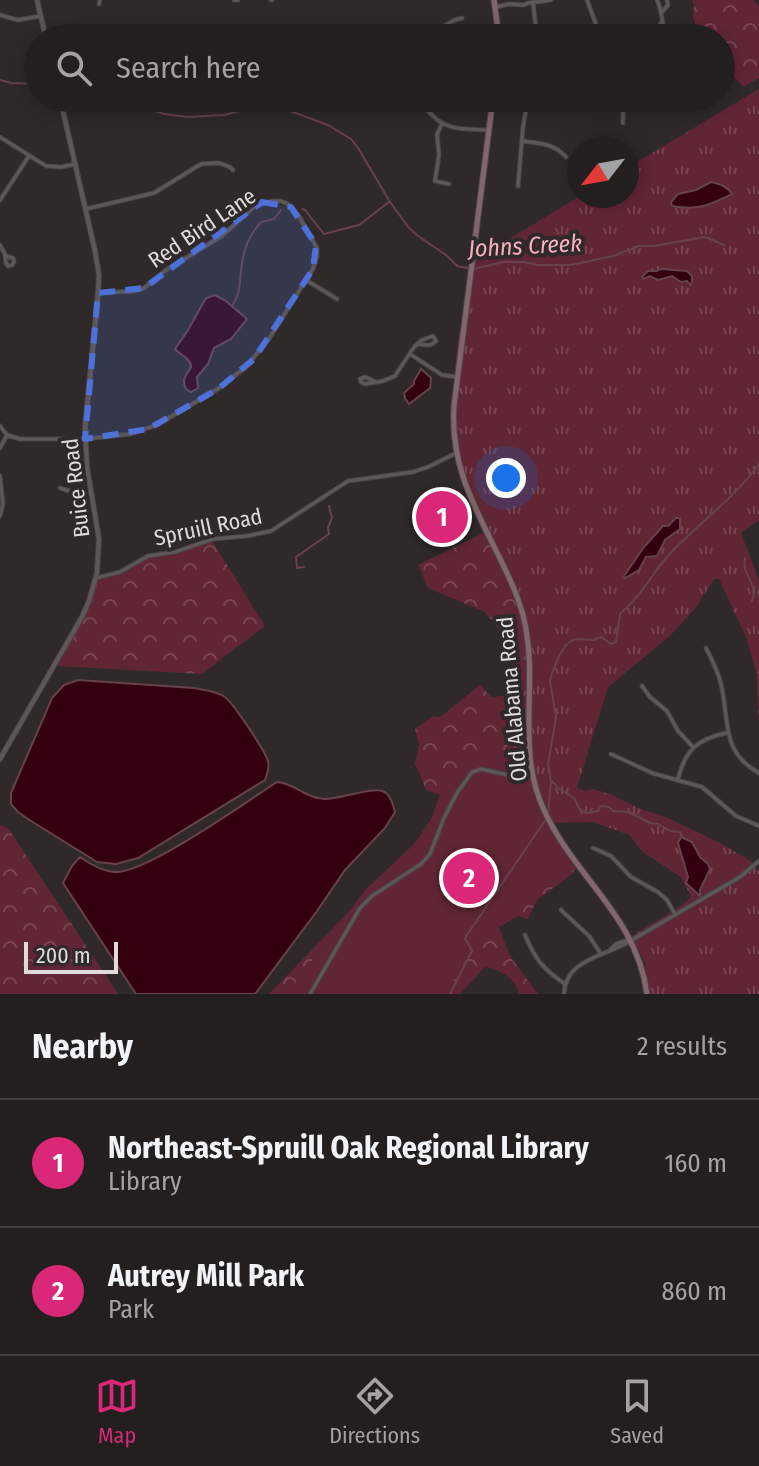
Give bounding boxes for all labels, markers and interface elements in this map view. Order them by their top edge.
search box [24,24,735,112]
icon: search [52,46,96,90]
text: Search here [116,50,261,86]
north arrow [567,136,639,208]
street label: Red Bird Lane [143,182,261,274]
water label: Johns Creek [465,229,583,263]
street label: Buice Road [57,437,95,539]
your location [486,458,526,498]
pin: 1 [416,487,468,547]
street label: Spruill Road [152,502,264,552]
street label: Old Alabama Road [491,615,533,783]
pin: 2 [443,848,495,908]
scale bar [24,938,118,974]
text: 200 m [36,942,91,969]
text: Nearby [32,1026,133,1067]
text: 2 results [637,1031,727,1062]
text: Northeast-Spruill Oak Regional Library [108,1130,589,1166]
text: 1 [53,1148,64,1179]
text: 160 m [664,1148,727,1179]
text: Library [108,1166,182,1197]
text: Autrey Mill Park [108,1258,304,1294]
text: 2 [52,1276,64,1307]
text: 860 m [661,1276,727,1307]
text: Park [108,1294,154,1325]
tab: Map [95,1374,139,1449]
tab: Directions [329,1374,420,1449]
tab: Saved [610,1374,664,1449]

